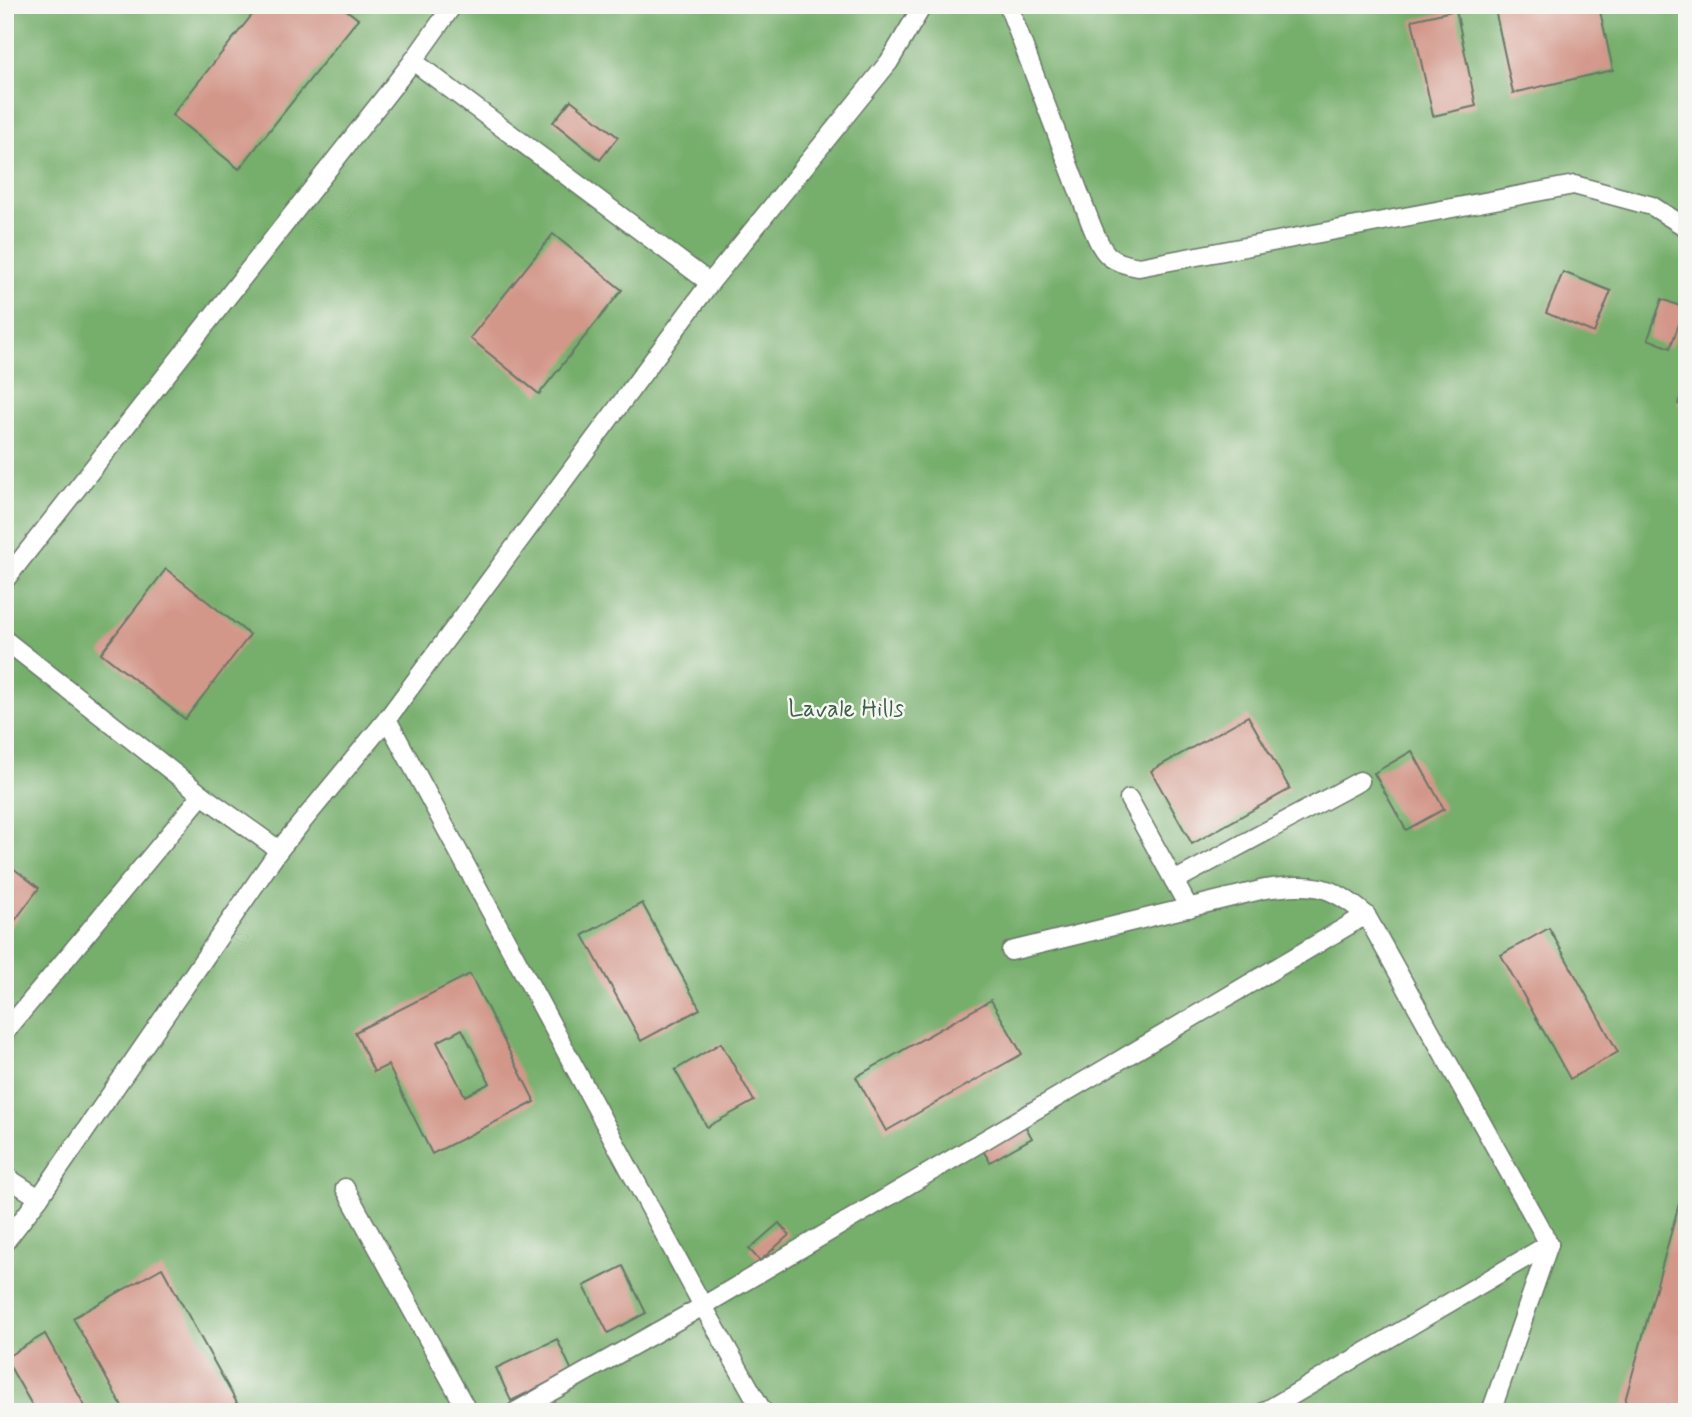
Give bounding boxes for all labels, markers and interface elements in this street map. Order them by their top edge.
park label: Lavale Hills [788,694,904,725]

